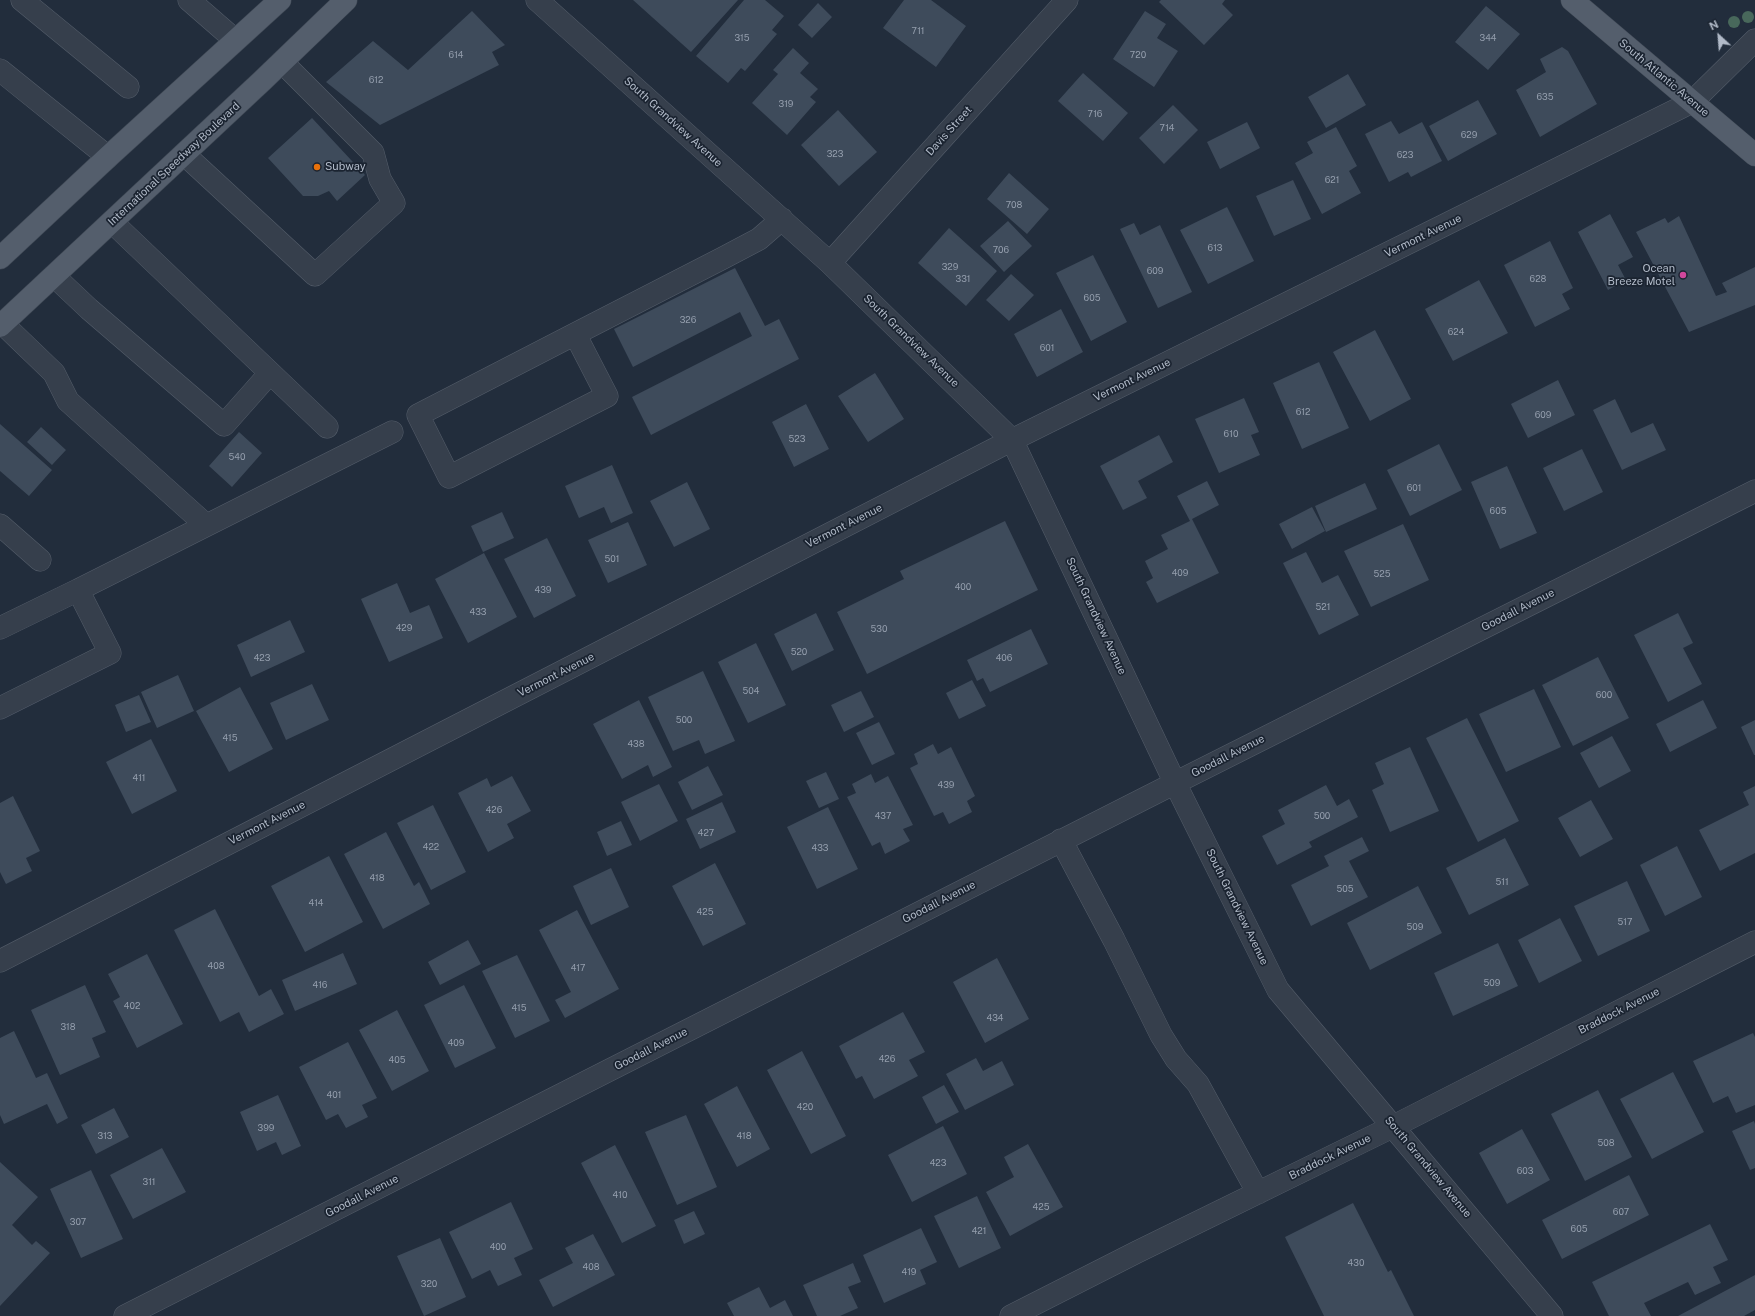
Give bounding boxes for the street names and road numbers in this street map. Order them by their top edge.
street label: South Atlantic Avenue [1616,36,1712,120]
street label: South Grandview Avenue [621,74,725,170]
street label: International Speedway Boulevard [105,99,243,229]
street label: Davis Street [923,103,975,159]
street label: Vermont Avenue [1382,212,1464,260]
street label: South Grandview Avenue [860,292,962,390]
street label: Vermont Avenue [1091,356,1173,404]
street label: Vermont Avenue [804,501,884,551]
street label: South Grandview Avenue [1063,555,1129,677]
street label: Goodall Avenue [1479,586,1557,634]
street label: Vermont Avenue [516,650,596,700]
street label: Goodall Avenue [1189,732,1267,780]
street label: Vermont Avenue [227,798,307,848]
street label: South Grandview Avenue [1203,847,1271,967]
street label: Goodall Avenue [900,878,978,926]
street label: Braddock Avenue [1576,985,1662,1037]
street label: Goodall Avenue [612,1025,690,1073]
street label: South Grandview Avenue [1382,1114,1474,1220]
street label: Braddock Avenue [1287,1131,1373,1183]
street label: Goodall Avenue [323,1172,401,1220]

